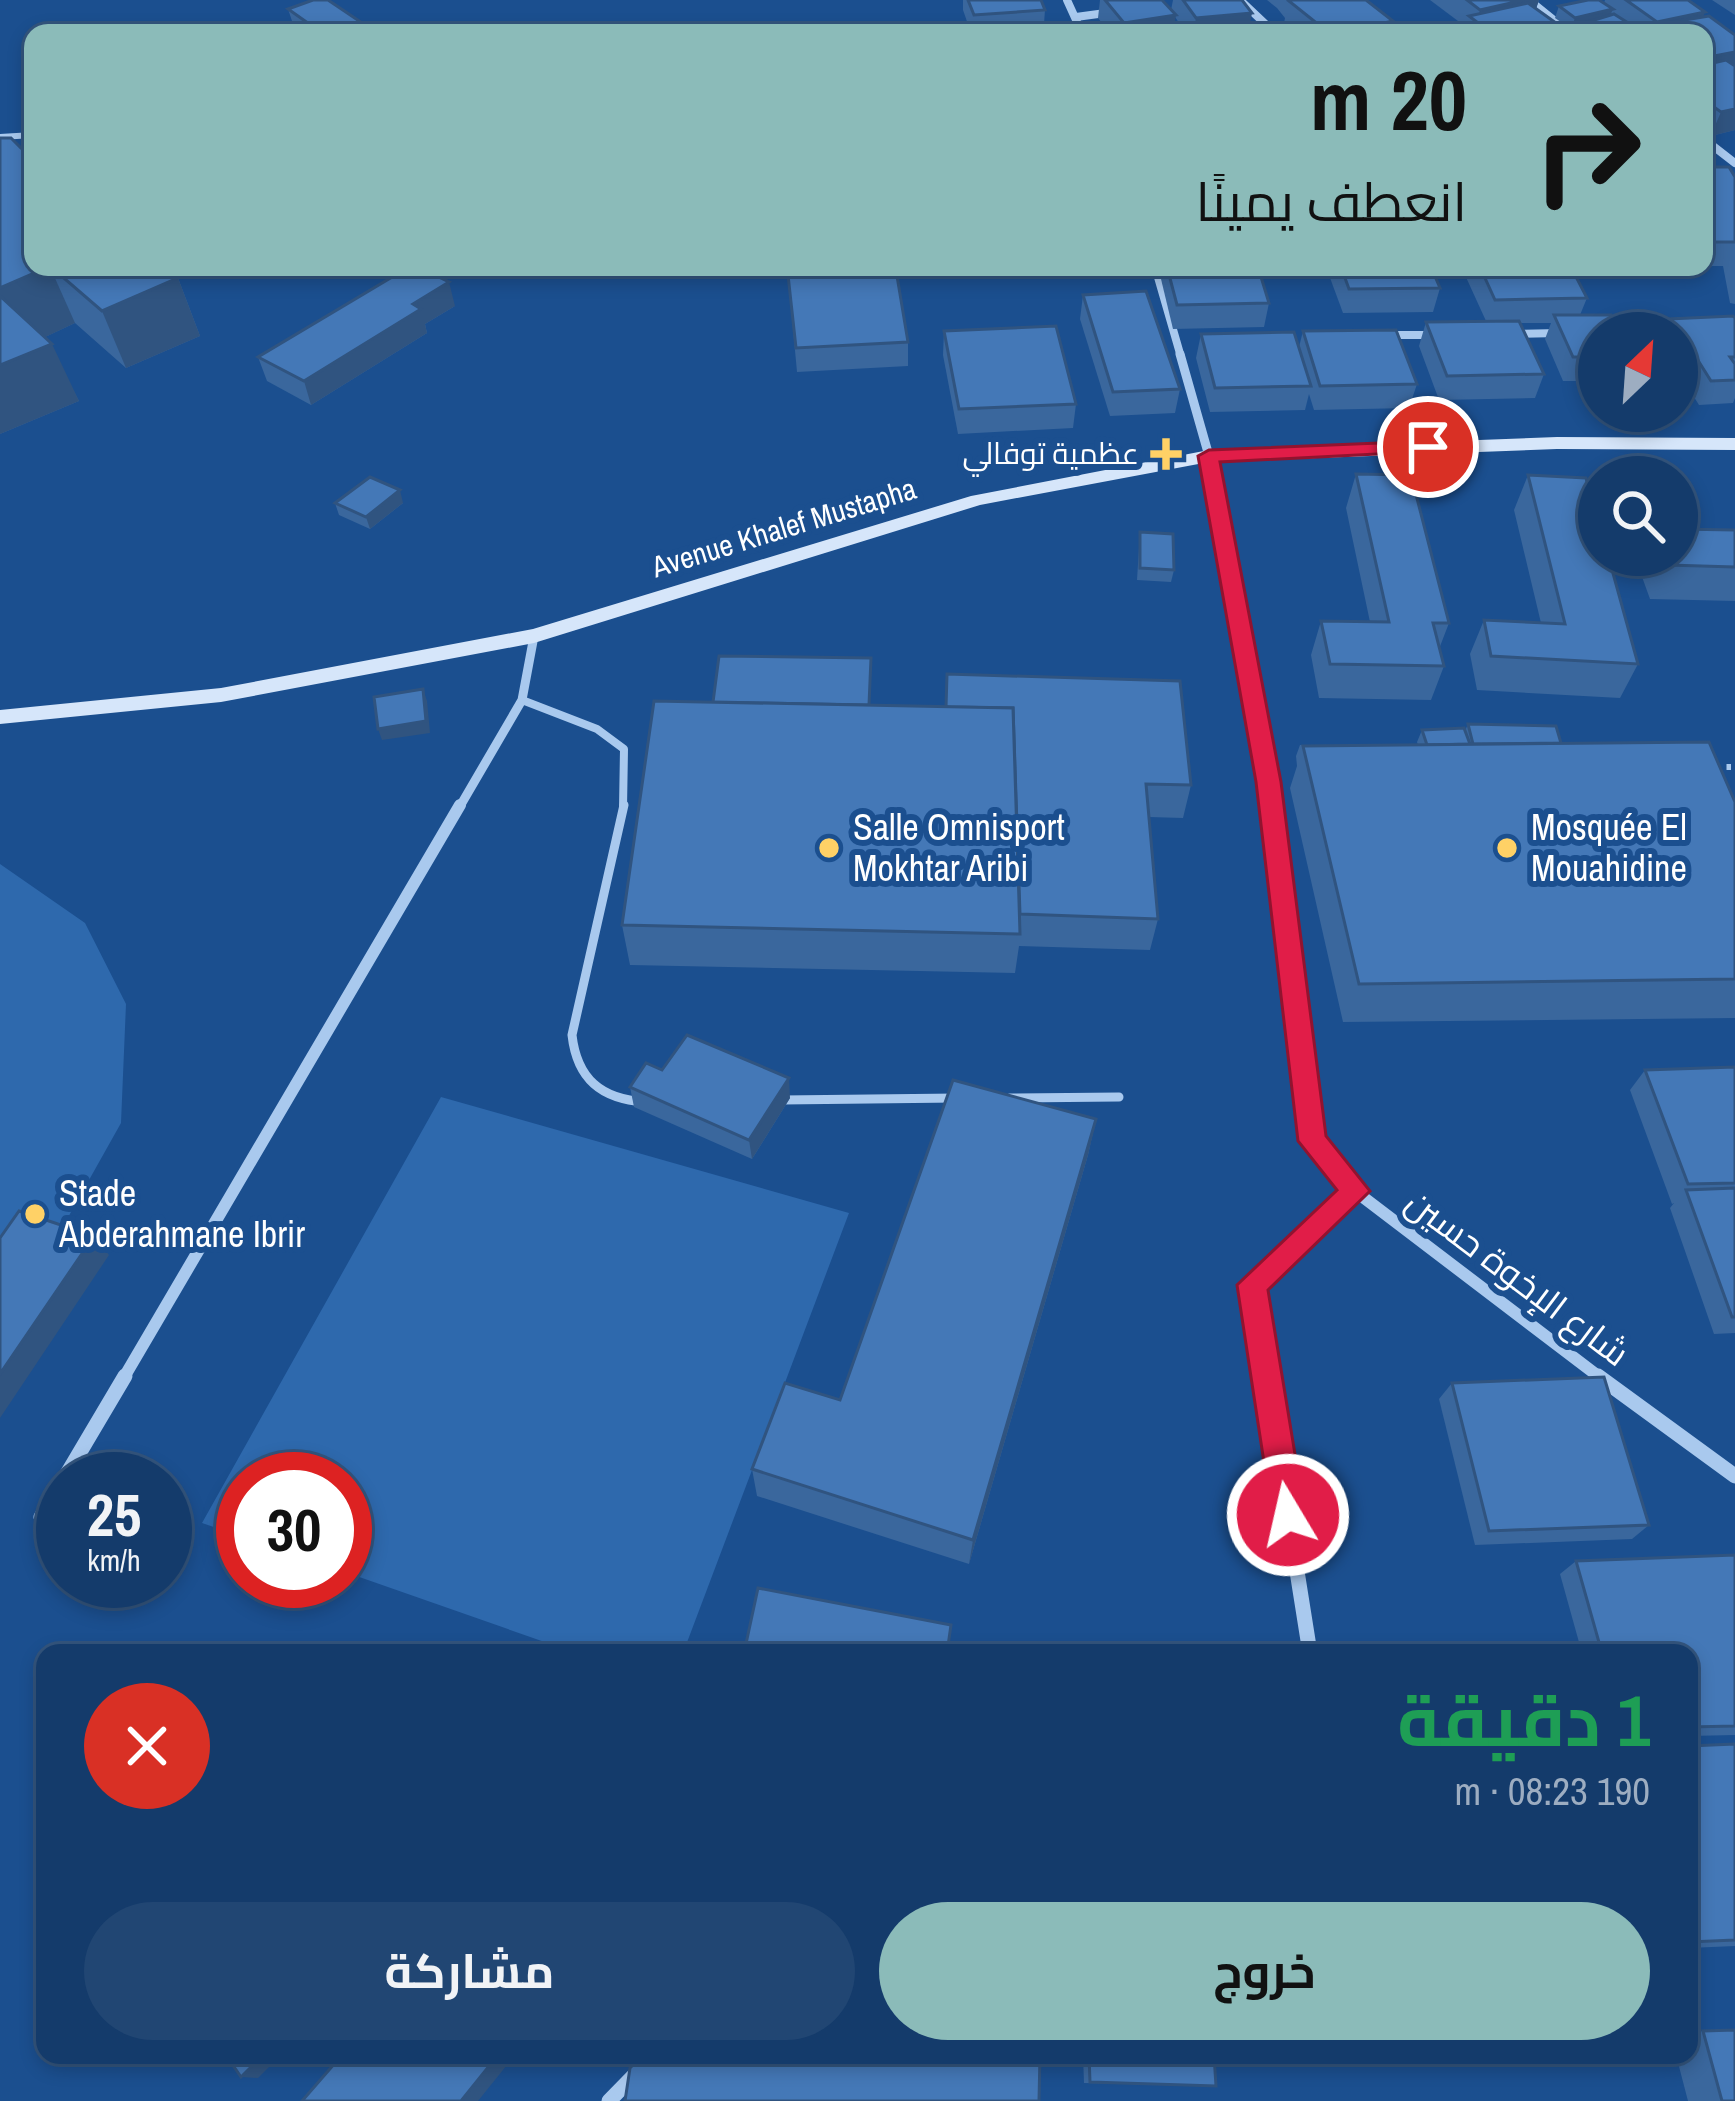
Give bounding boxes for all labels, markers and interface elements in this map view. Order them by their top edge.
text: 20 m [1310,43,1467,156]
icon: right [1509,72,1665,228]
text: انعطف يمينًا [1195,165,1467,238]
north arrow [1578,312,1698,432]
map controls [1578,312,1698,576]
pin [1377,396,1479,498]
icon: arrive [1395,414,1461,480]
place label: عظمية توفالي [963,433,1139,477]
marker: عظمية توفالي [1150,438,1182,470]
button: search [1578,456,1698,576]
street label: Avenue Khalef Mustapha [646,468,921,587]
place label: Salle Omnisport Mokhtar Aribi [853,803,1065,892]
place label: Mosquée El Mouahidine [1531,803,1687,892]
marker: Salle Omnisport Mokhtar Aribi [816,835,842,861]
marker: Mosquée El Mouahidine [1494,835,1520,861]
place label: Stade Abderahmane Ibrir [58,1169,305,1258]
street label: شارع الإخوة حسين [1396,1177,1639,1377]
marker: Stade Abderahmane Ibrir [22,1201,48,1227]
speed limit sign: 30 [216,1452,372,1608]
position arrow [1225,1452,1351,1578]
text: 25 [87,1474,141,1555]
text: km/h [87,1540,141,1580]
text: 1 دقيقة [1397,1671,1650,1768]
button: close [84,1683,210,1809]
text: 190 m · 08:23 [1454,1765,1650,1817]
button: مشاركة [84,1902,855,2040]
button: خروج [879,1902,1650,2040]

